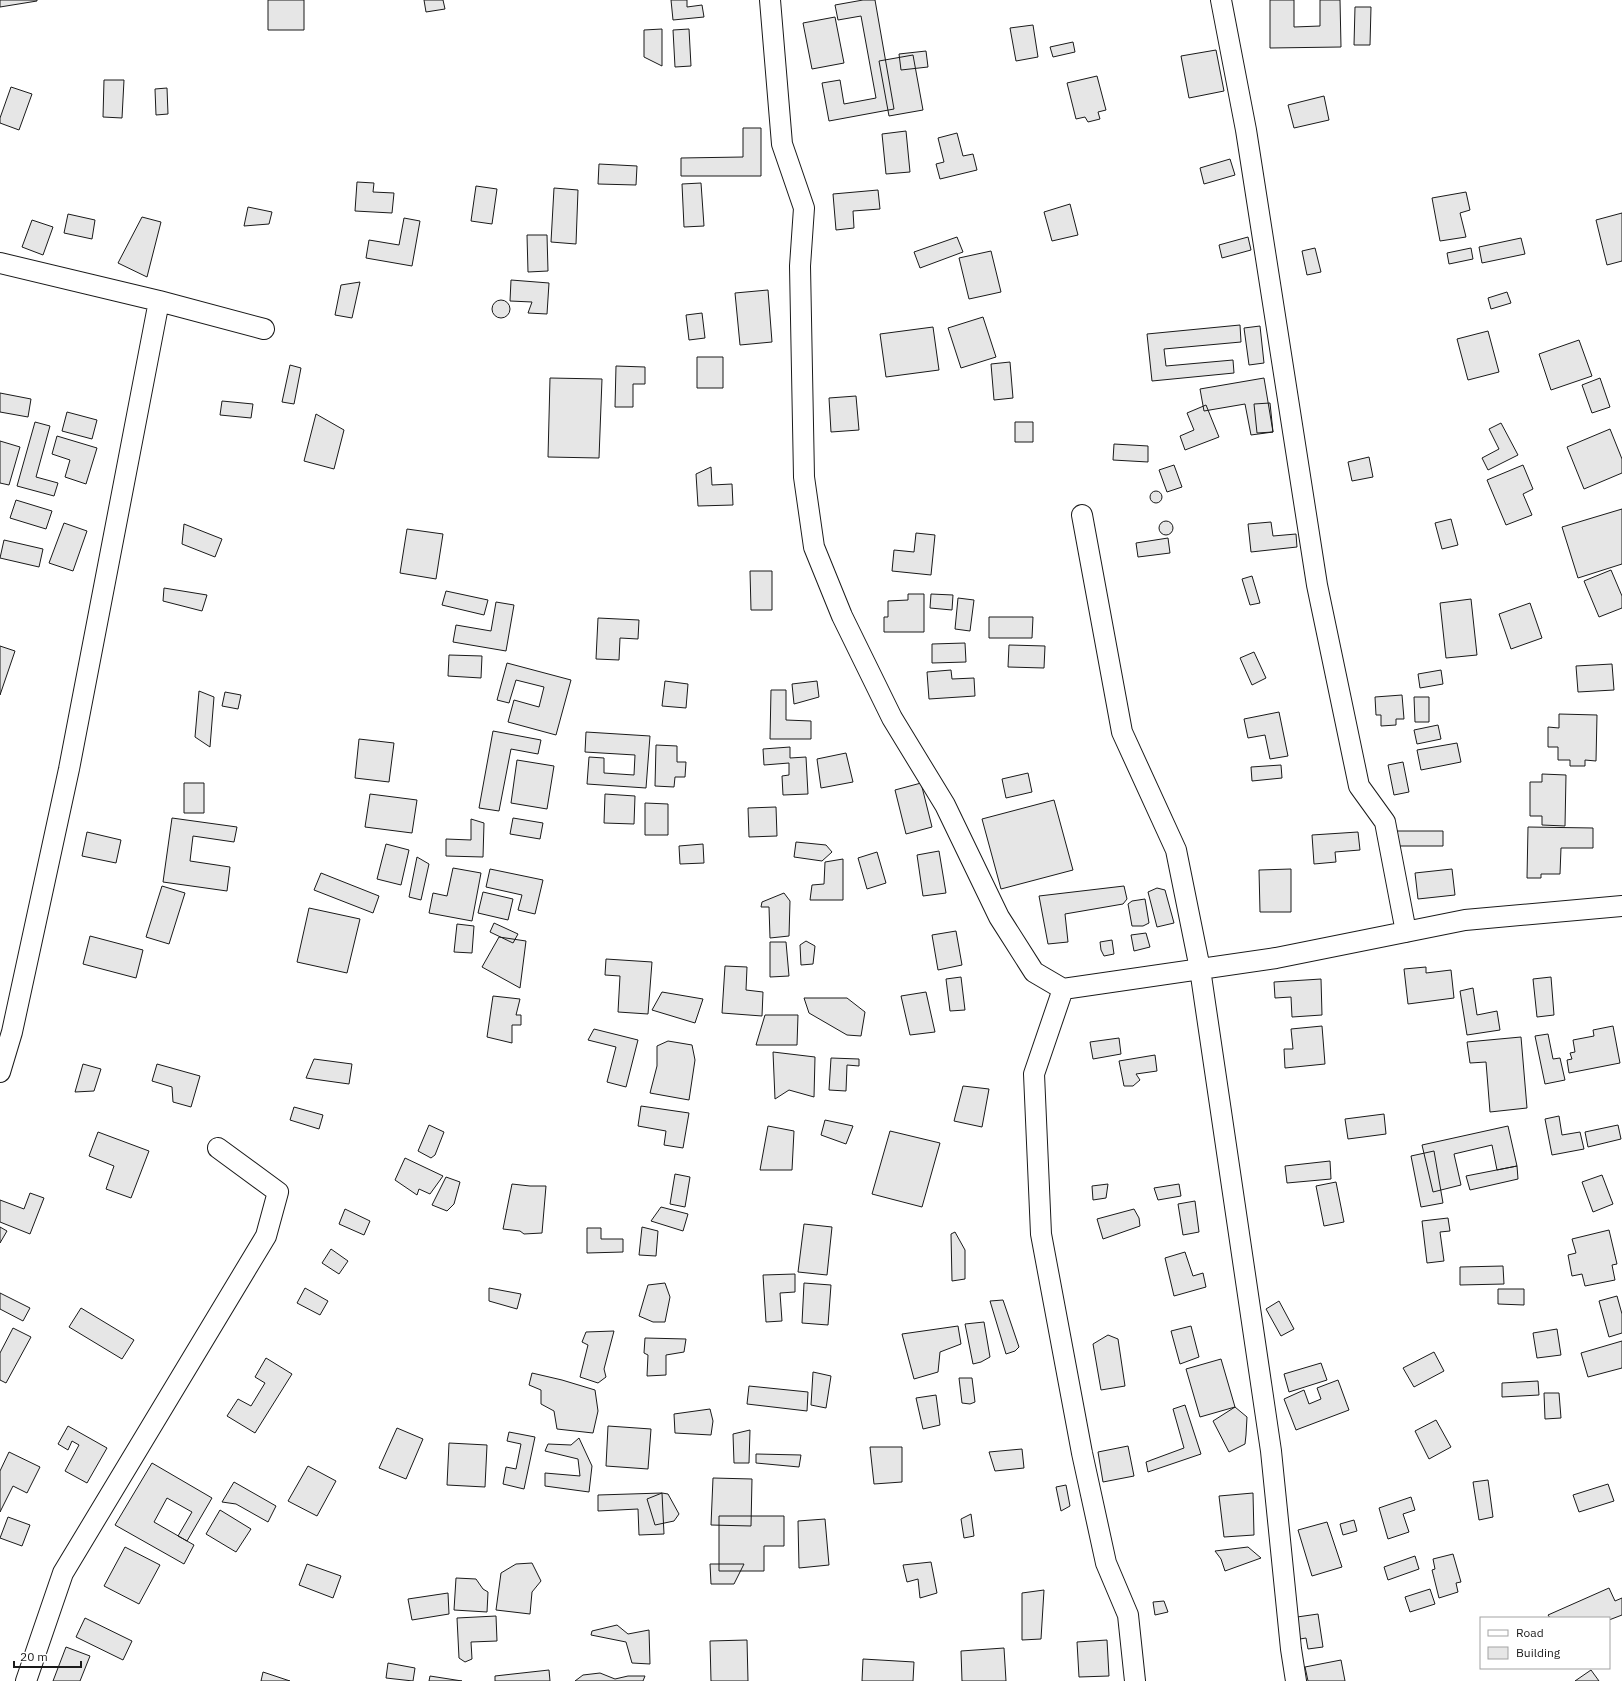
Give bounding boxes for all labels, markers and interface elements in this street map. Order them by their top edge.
legend [1480,1617,1610,1669]
text: Road [1516,1625,1544,1640]
scale bar [14,1643,81,1669]
text: Building [1516,1645,1561,1660]
text: 20 m [20,1649,48,1664]

